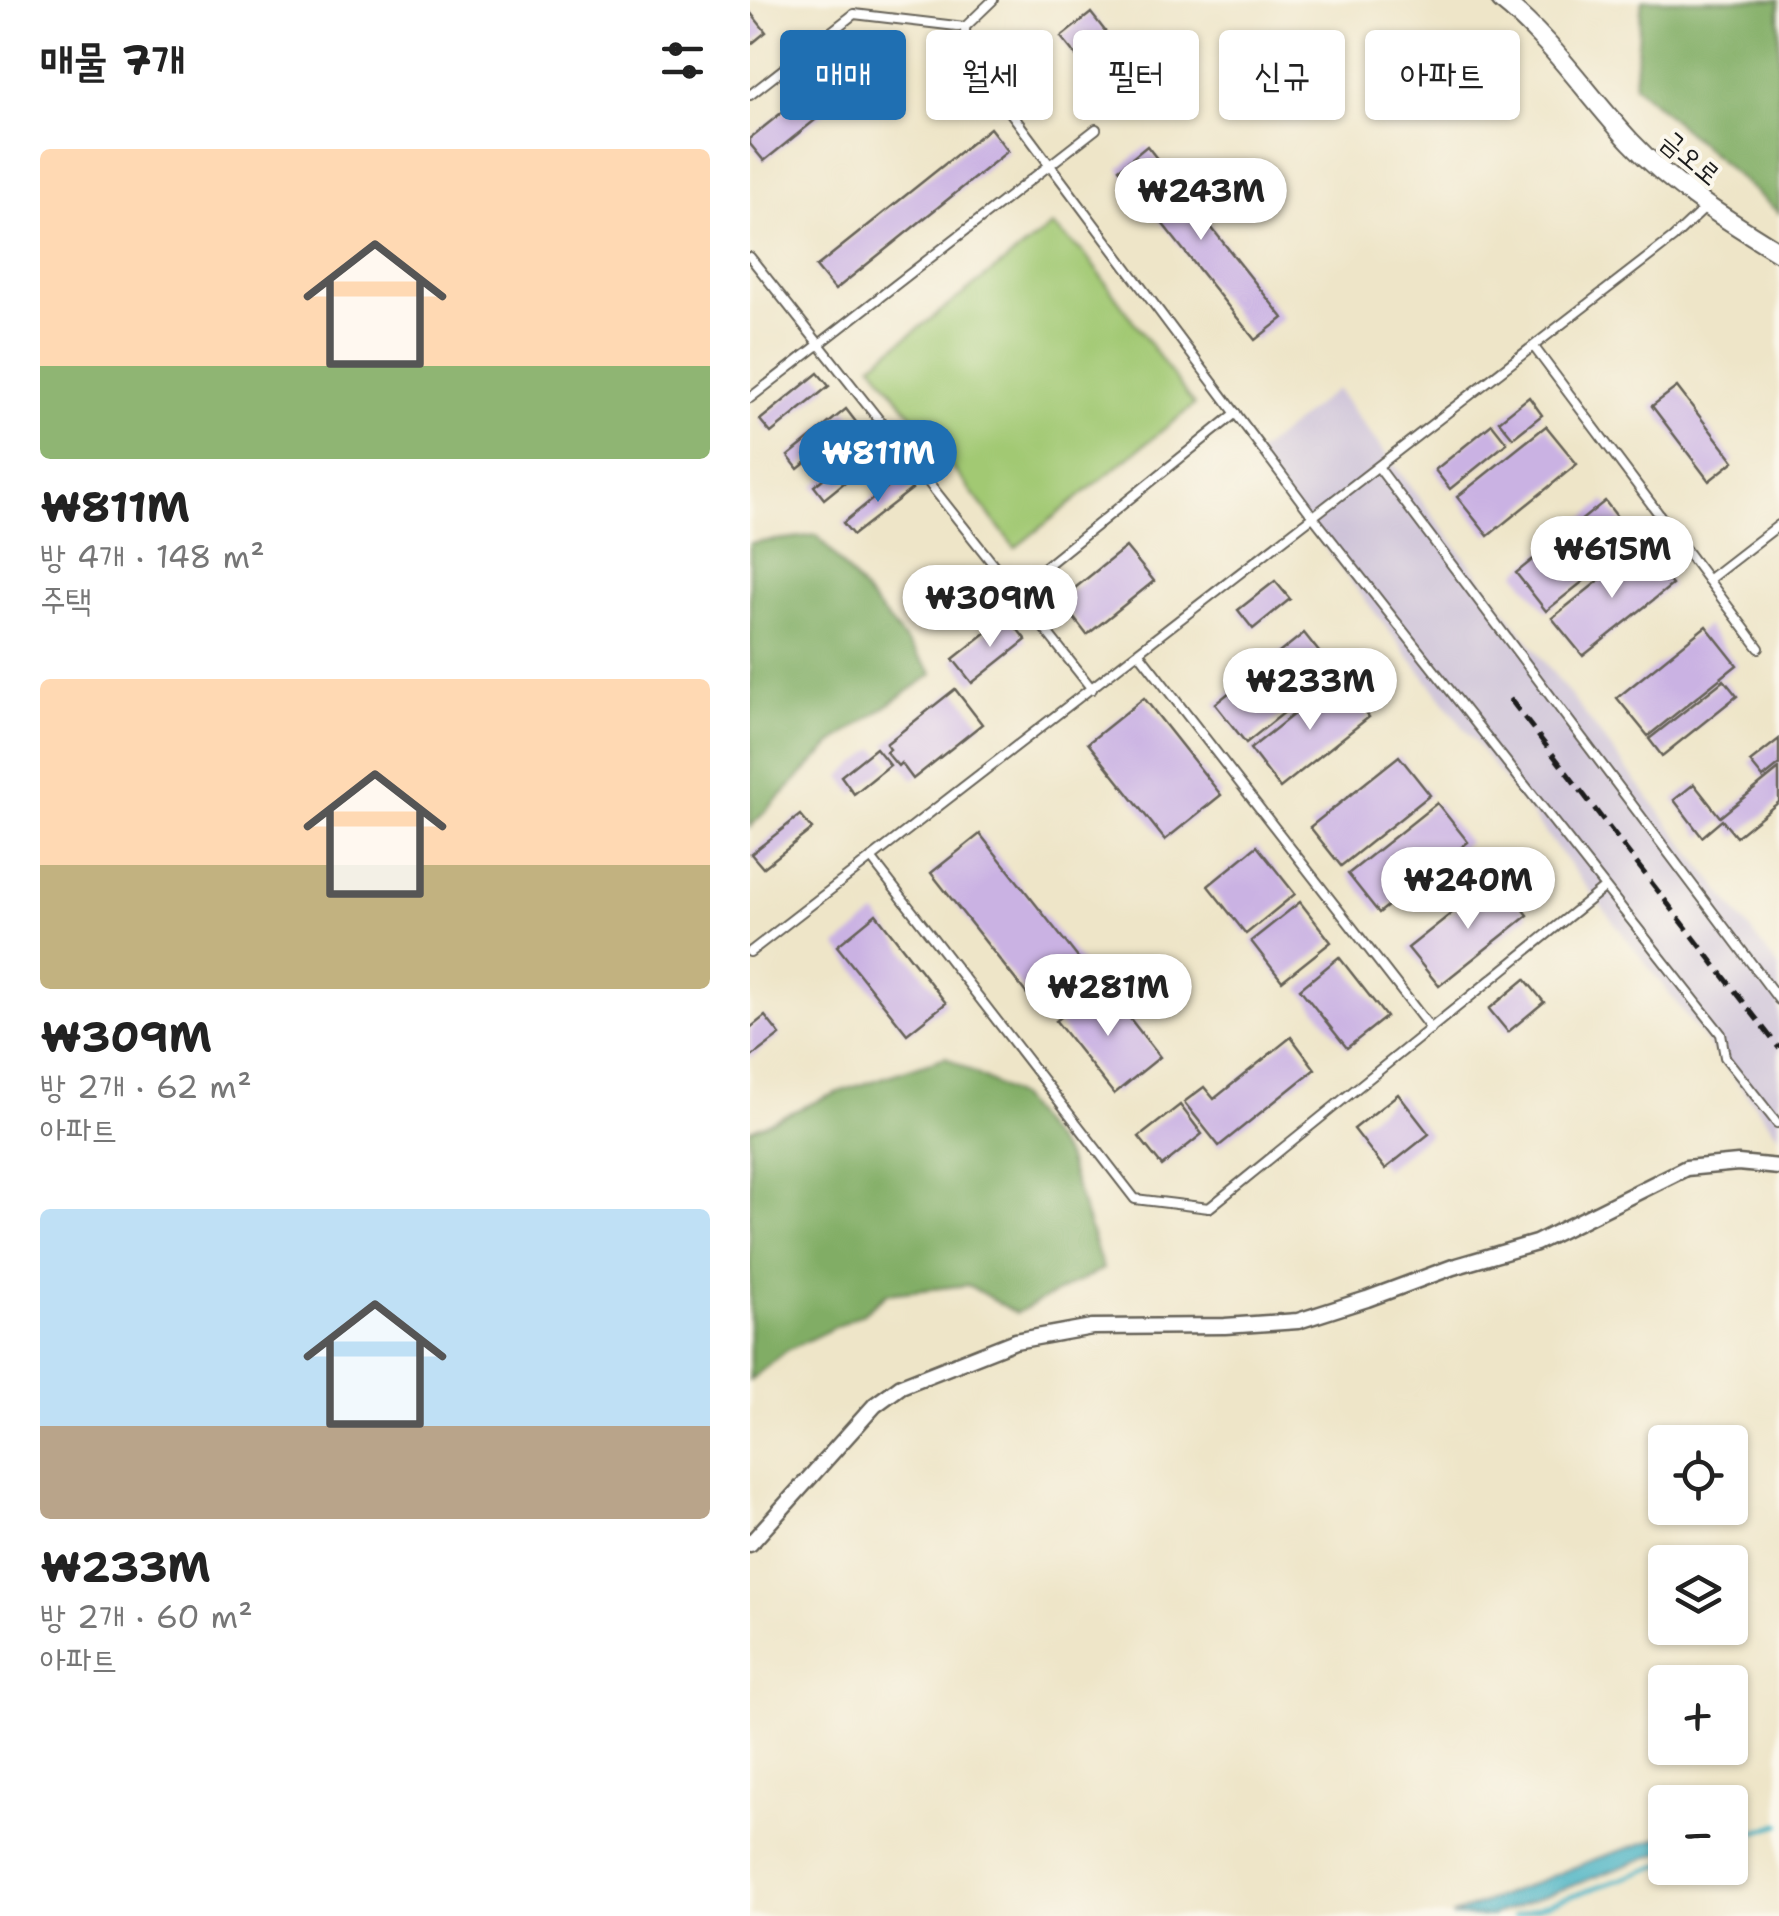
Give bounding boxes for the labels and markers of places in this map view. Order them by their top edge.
pin: ₩243M [1131,158,1271,243]
pin: ₩811M [808,420,948,505]
pin: ₩615M [1542,516,1682,601]
pin: ₩309M [920,565,1060,650]
pin: ₩233M [1240,648,1380,733]
pin: ₩240M [1398,847,1538,932]
pin: ₩281M [1038,954,1178,1039]

